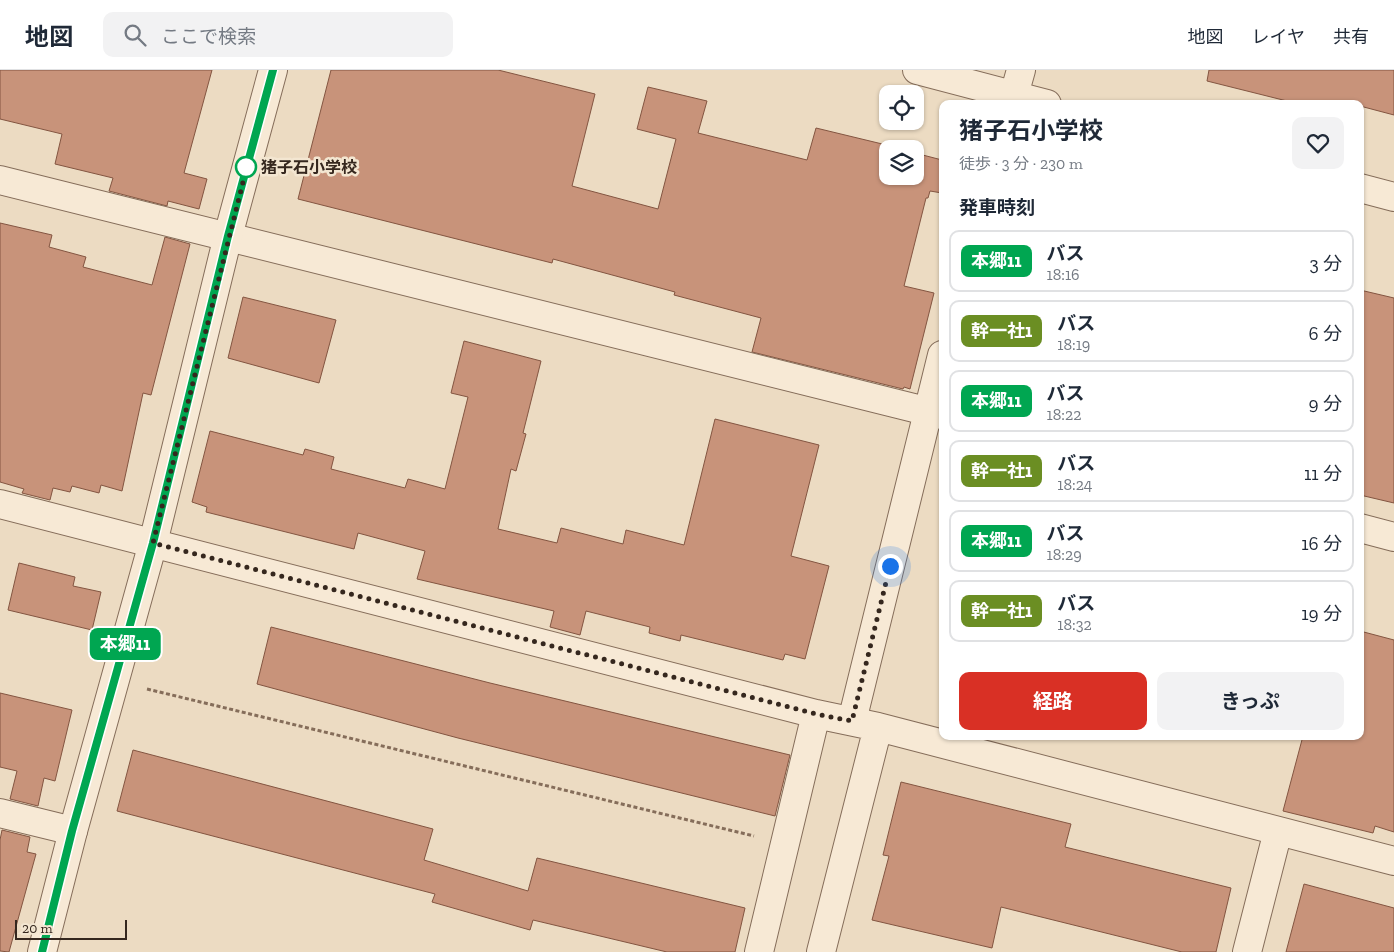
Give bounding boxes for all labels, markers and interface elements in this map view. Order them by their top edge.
search box [103,12,453,57]
icon: search [121,21,149,49]
text: 地図 [25,22,73,51]
text: ここで検索 [161,25,256,48]
text: 地図 [1188,26,1224,48]
text: レイヤ [1252,26,1305,48]
text: 共有 [1333,26,1369,48]
map controls [879,85,924,185]
button: locate [879,85,924,130]
text: 猪子石小学校 [959,116,1103,145]
button: heart [1292,117,1344,169]
button: layers [879,140,924,185]
text: 徒歩 · 3 分 · 230 m [959,154,1083,173]
marker: 猪子石小学校 [235,156,257,178]
place label: 猪子石小学校 [261,158,357,177]
text: 発車時刻 [959,196,1035,219]
text: バス [1047,242,1085,265]
text: 本郷11 [971,250,1022,272]
text: 3 分 [1309,252,1342,275]
text: 18:16 [1047,265,1080,284]
text: バス [1057,312,1095,335]
text: 幹一社1 [971,320,1032,342]
text: 6 分 [1309,322,1342,345]
text: 18:19 [1057,335,1090,354]
text: バス [1047,382,1085,405]
text: 本郷11 [971,390,1022,412]
text: 9 分 [1309,392,1342,415]
text: 18:22 [1047,405,1081,424]
text: バス [1057,452,1095,475]
text: 幹一社1 [971,460,1032,482]
text: 11 分 [1304,462,1342,485]
text: 18:24 [1057,475,1093,494]
text: バス [1047,522,1085,545]
text: 本郷11 [971,530,1022,552]
text: 16 分 [1301,532,1342,555]
text: 18:29 [1047,545,1082,564]
your location [878,554,903,579]
text: バス [1057,592,1095,615]
text: 幹一社1 [971,600,1032,622]
text: 19 分 [1301,602,1342,625]
text: 18:32 [1057,615,1092,634]
line badge: 本郷11 [90,628,160,660]
text: 本郷11 [100,633,150,655]
button: 経路 [959,672,1147,730]
button: きっぷ [1157,672,1344,730]
scale bar [15,917,128,940]
text: 20 m [22,920,53,937]

